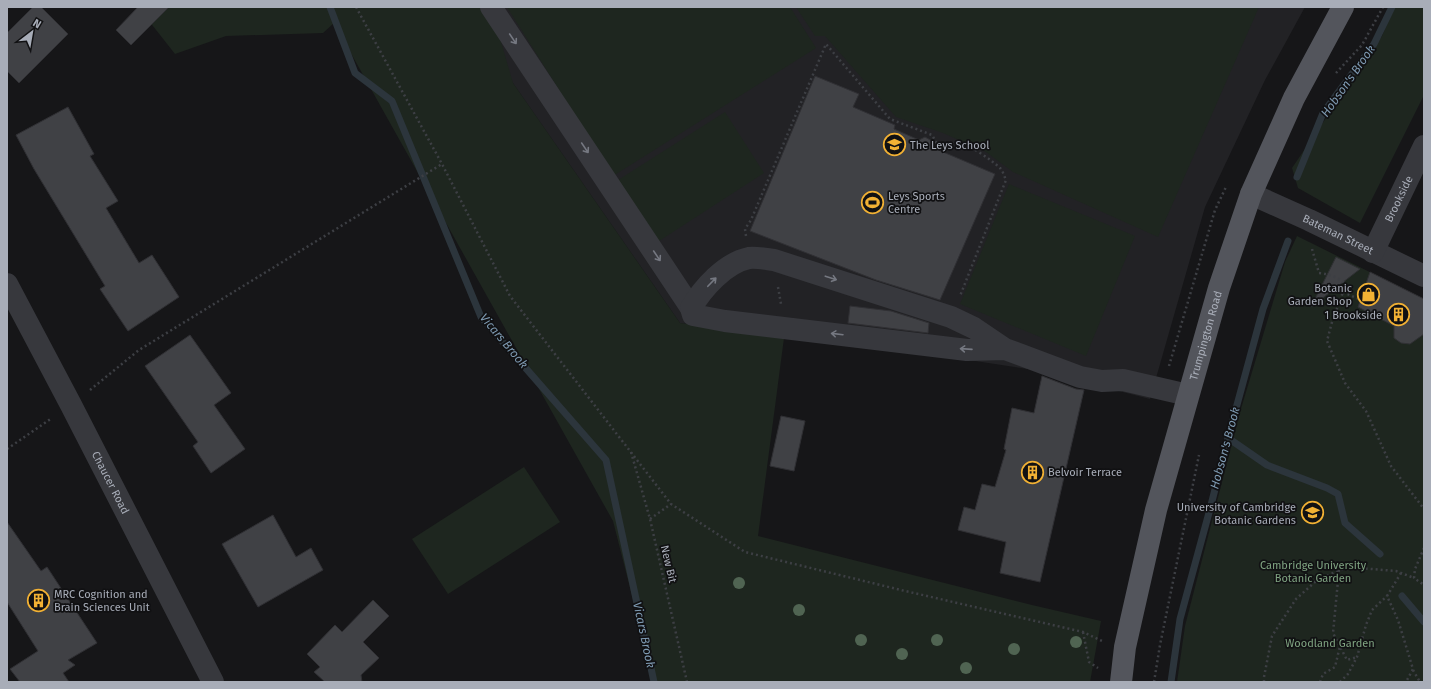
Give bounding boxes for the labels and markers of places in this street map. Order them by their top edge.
school or university icon: The Leys School [882,132,908,158]
place label: The Leys School [910,139,989,152]
sports icon: Leys Sports Centre [859,189,885,215]
place label: Leys Sports Centre [888,190,945,216]
shop icon: Botanic Garden Shop [1355,281,1381,307]
place label: Botanic Garden Shop [1288,282,1352,308]
building icon: 1 Brookside [1385,302,1411,328]
place label: 1 Brookside [1324,309,1382,322]
building icon: Belvoir Terrace [1019,459,1045,485]
place label: Belvoir Terrace [1048,466,1122,479]
school or university icon: University of Cambridge Botanic Gardens [1299,500,1325,526]
place label: University of Cambridge Botanic Gardens [1177,501,1296,527]
building icon: MRC Cognition and Brain Sciences Unit [25,587,51,613]
place label: MRC Cognition and Brain Sciences Unit [54,588,150,614]

